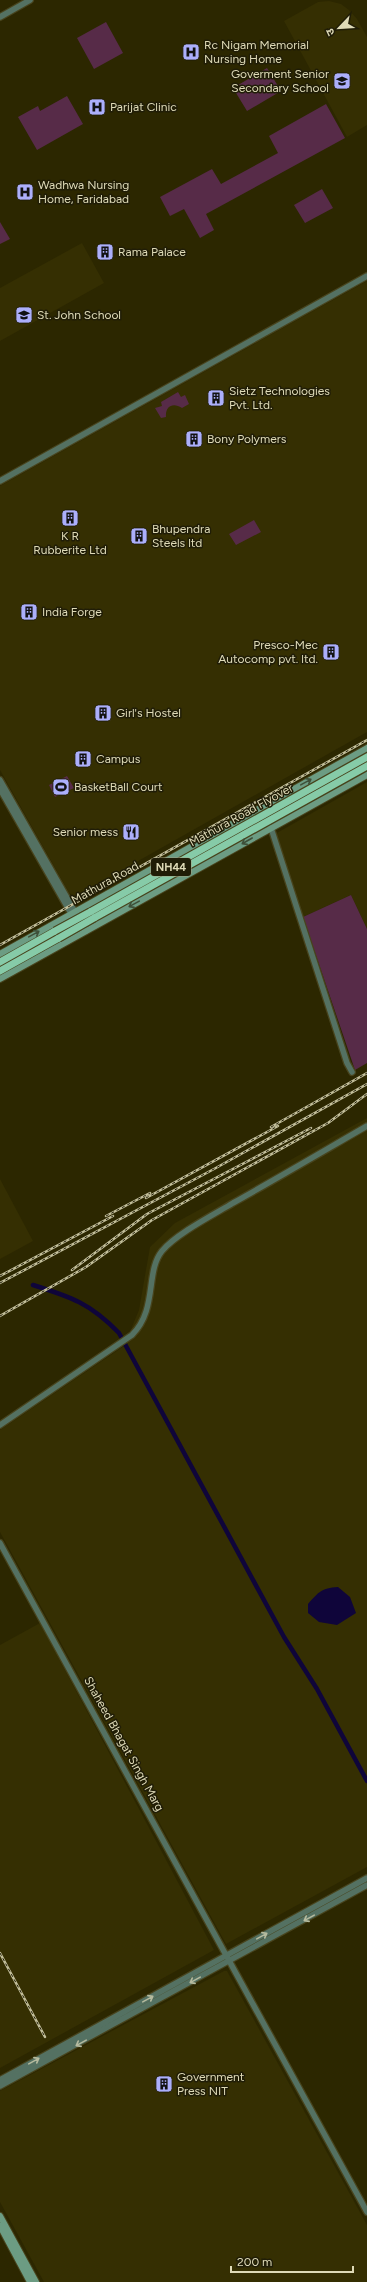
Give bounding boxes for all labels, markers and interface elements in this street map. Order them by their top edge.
north arrow [319,8,359,48]
text: उ [323,26,338,38]
place label: Rc Nigam Memorial Nursing Home [204,38,309,66]
hospital icon: Rc Nigam Memorial Nursing Home [181,42,201,62]
place label: Goverment Senior Secondary School [231,67,329,95]
school or university icon: Goverment Senior Secondary School [332,71,352,91]
hospital icon: Parijat Clinic [87,97,107,117]
place label: Parijat Clinic [110,100,177,114]
place label: Wadhwa Nursing Home, Faridabad [38,178,129,206]
hospital icon: Wadhwa Nursing Home, Faridabad [15,182,35,202]
building icon: Rama Palace [95,242,115,262]
place label: Rama Palace [118,245,186,259]
school or university icon: St. John School [14,305,34,325]
place label: St. John School [37,308,121,322]
place label: Sietz Technologies Pvt. Ltd. [229,384,330,412]
building icon: Sietz Technologies Pvt. Ltd. [206,388,226,408]
building icon: Bony Polymers [184,429,204,449]
place label: Bony Polymers [207,432,287,446]
building icon: K R Rubberite Ltd [60,508,80,528]
place label: Bhupendra Steels ltd [152,522,210,550]
building icon: Bhupendra Steels ltd [129,526,149,546]
place label: K R Rubberite Ltd [33,529,107,557]
building icon: India Forge [19,602,39,622]
place label: India Forge [42,605,102,619]
place label: Presco-Mec Autocomp pvt. ltd. [218,638,318,666]
building icon: Presco-Mec Autocomp pvt. ltd. [321,642,341,662]
building icon: Girl's Hostel [93,703,113,723]
place label: Girl's Hostel [116,706,181,720]
building icon: Campus [73,749,93,769]
place label: Campus [96,752,141,766]
sports icon: BasketBall Court [51,777,71,797]
one-way arrow [300,778,312,786]
place label: BasketBall Court [74,780,163,794]
street label: Mathura Road Flyover [187,781,295,849]
restaurant icon: Senior mess [121,822,141,842]
place label: Senior mess [53,825,118,839]
one-way arrow [241,838,253,846]
road number: NH44 [151,858,191,876]
street label: Mathura Road [69,859,141,907]
one-way arrow [128,901,140,909]
one-way arrow [28,930,40,938]
street label: Shaheed Bhagat Singh Marg [81,1674,167,1814]
one-way arrow [303,1914,315,1922]
one-way arrow [256,1932,268,1940]
one-way arrow [189,1977,201,1985]
one-way arrow [142,1994,154,2002]
one-way arrow [75,2039,87,2047]
one-way arrow [28,2057,40,2065]
place label: Government Press NIT [177,2070,245,2098]
building icon: Government Press NIT [154,2074,174,2094]
scale bar [231,2248,353,2274]
text: 200 m [237,2255,272,2269]

